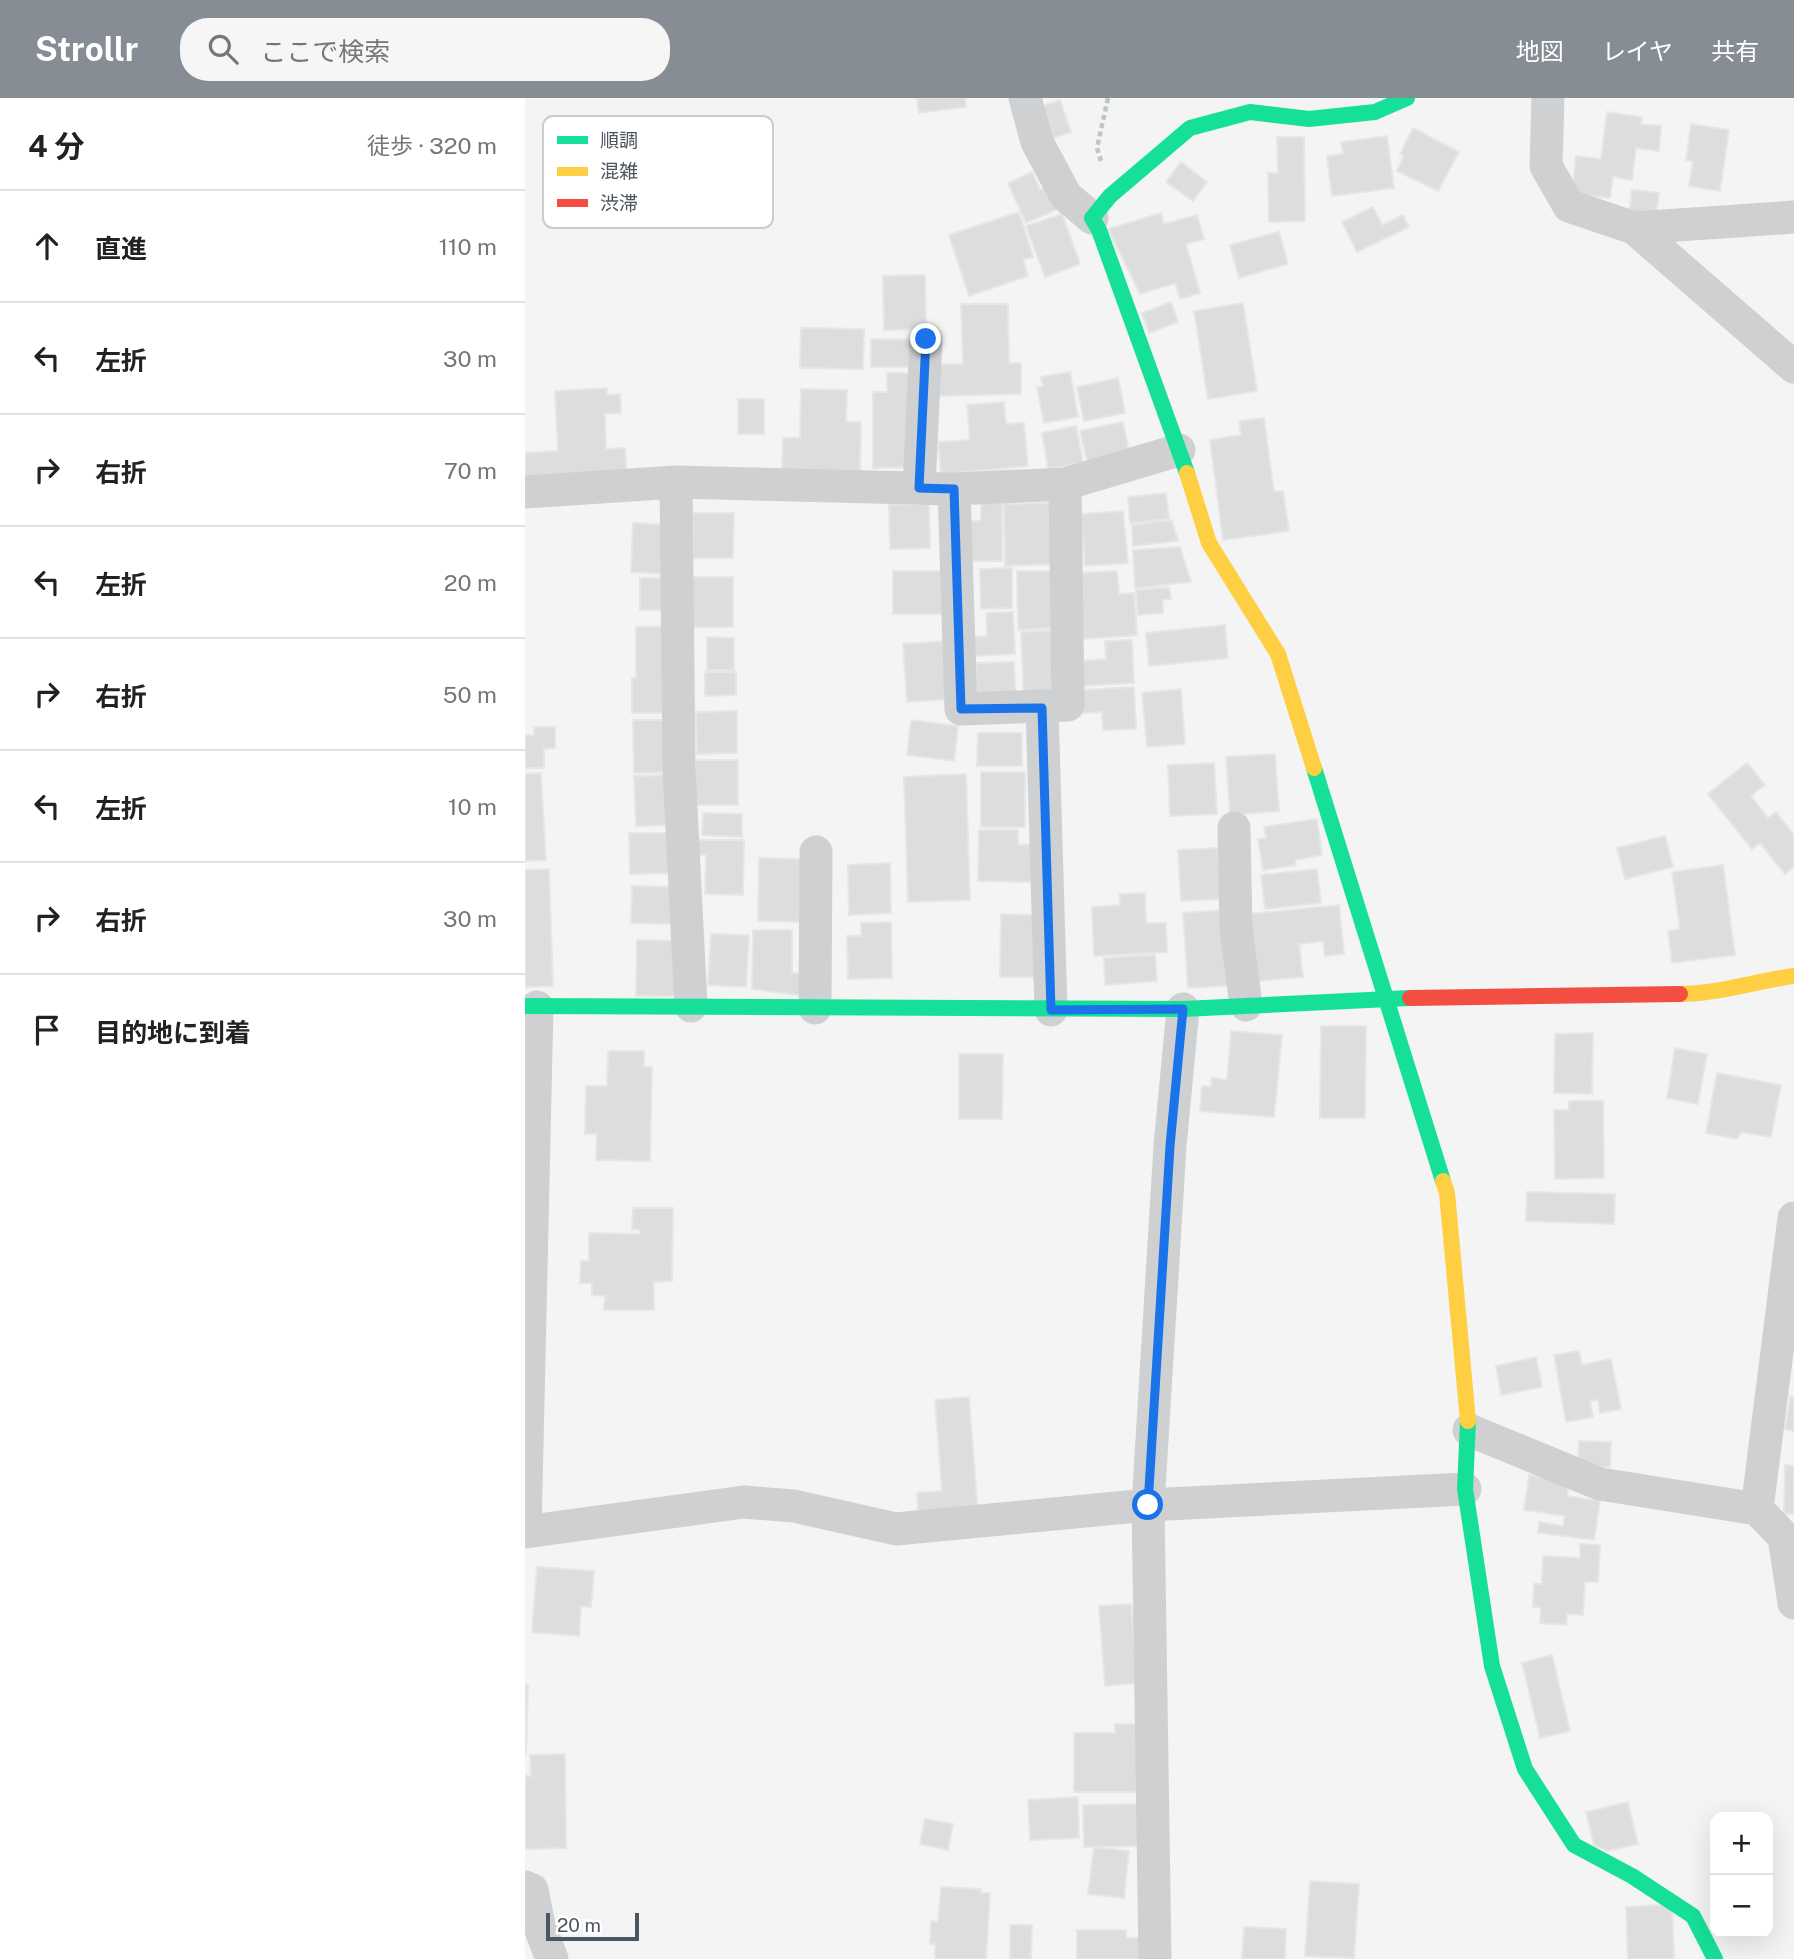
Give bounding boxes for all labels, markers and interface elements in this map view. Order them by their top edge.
search box [180,18,670,81]
text: Strollr [35,30,138,68]
icon: search [204,30,242,68]
text: ここで検索 [260,36,390,67]
text: 地図 [1516,37,1564,65]
text: レイヤ [1602,37,1673,65]
text: 共有 [1711,37,1759,65]
legend [543,116,773,228]
text: 4 分 [28,128,84,164]
text: 順調 [600,129,638,151]
text: 徒歩 · 320 m [367,132,497,159]
text: 混雑 [600,160,638,182]
text: 渋滞 [600,192,638,214]
icon: ahead [28,227,66,265]
text: 直進 [95,233,147,264]
text: 110 m [439,233,497,260]
route end [910,323,941,354]
icon: left [28,339,66,377]
text: 左折 [95,345,147,376]
text: 30 m [443,345,497,372]
icon: right [28,451,66,489]
text: 右折 [95,457,147,488]
text: 70 m [444,457,497,484]
icon: left [28,563,66,601]
text: 左折 [95,569,147,600]
text: 20 m [444,569,497,596]
icon: right [28,675,66,713]
text: 右折 [95,681,147,712]
text: 50 m [443,681,497,708]
icon: left [28,787,66,825]
text: 左折 [95,793,147,824]
text: 10 m [448,793,497,820]
icon: right [28,899,66,937]
text: 右折 [95,905,147,936]
text: 30 m [443,905,497,932]
icon: arrive [28,1011,66,1049]
text: 目的地に到着 [95,1017,251,1048]
route start [1132,1489,1163,1520]
map controls [1710,1812,1773,1938]
button: + [1710,1812,1773,1875]
button: − [1710,1875,1773,1938]
scale bar [546,1910,639,1942]
text: 20 m [557,1914,601,1936]

